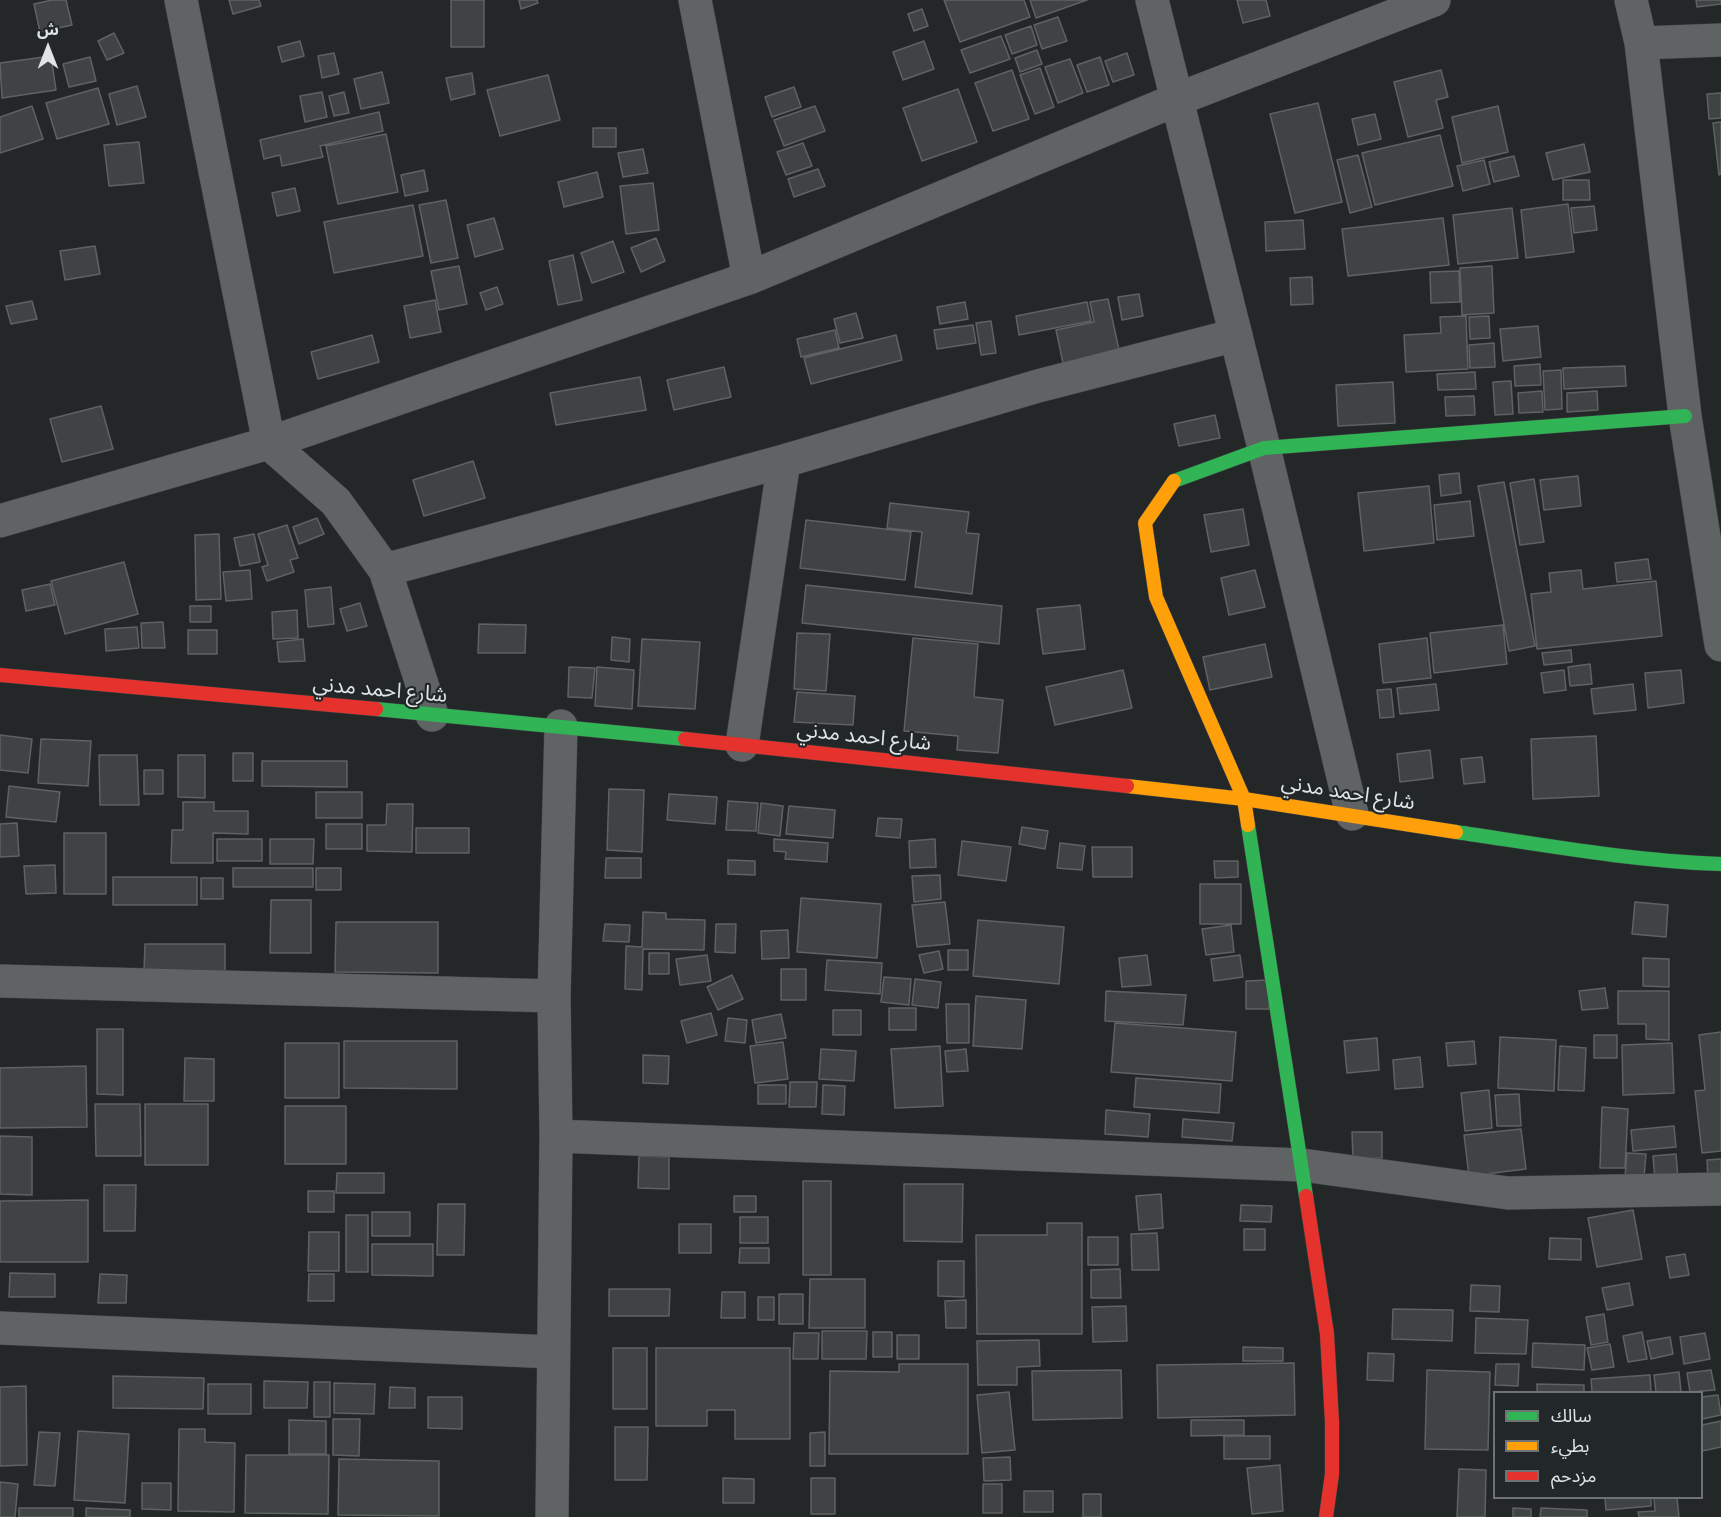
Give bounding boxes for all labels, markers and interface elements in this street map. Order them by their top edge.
north arrow [18,18,78,78]
text: ش [37,20,59,39]
street label: شارع احمد مدني [312,672,448,708]
street label: شارع احمد مدني [796,717,932,757]
street label: شارع احمد مدني [1279,770,1417,816]
legend [1493,1391,1703,1499]
text: سالك [1551,1405,1592,1427]
text: بطيء [1551,1435,1589,1457]
text: مزدحم [1551,1465,1596,1487]

